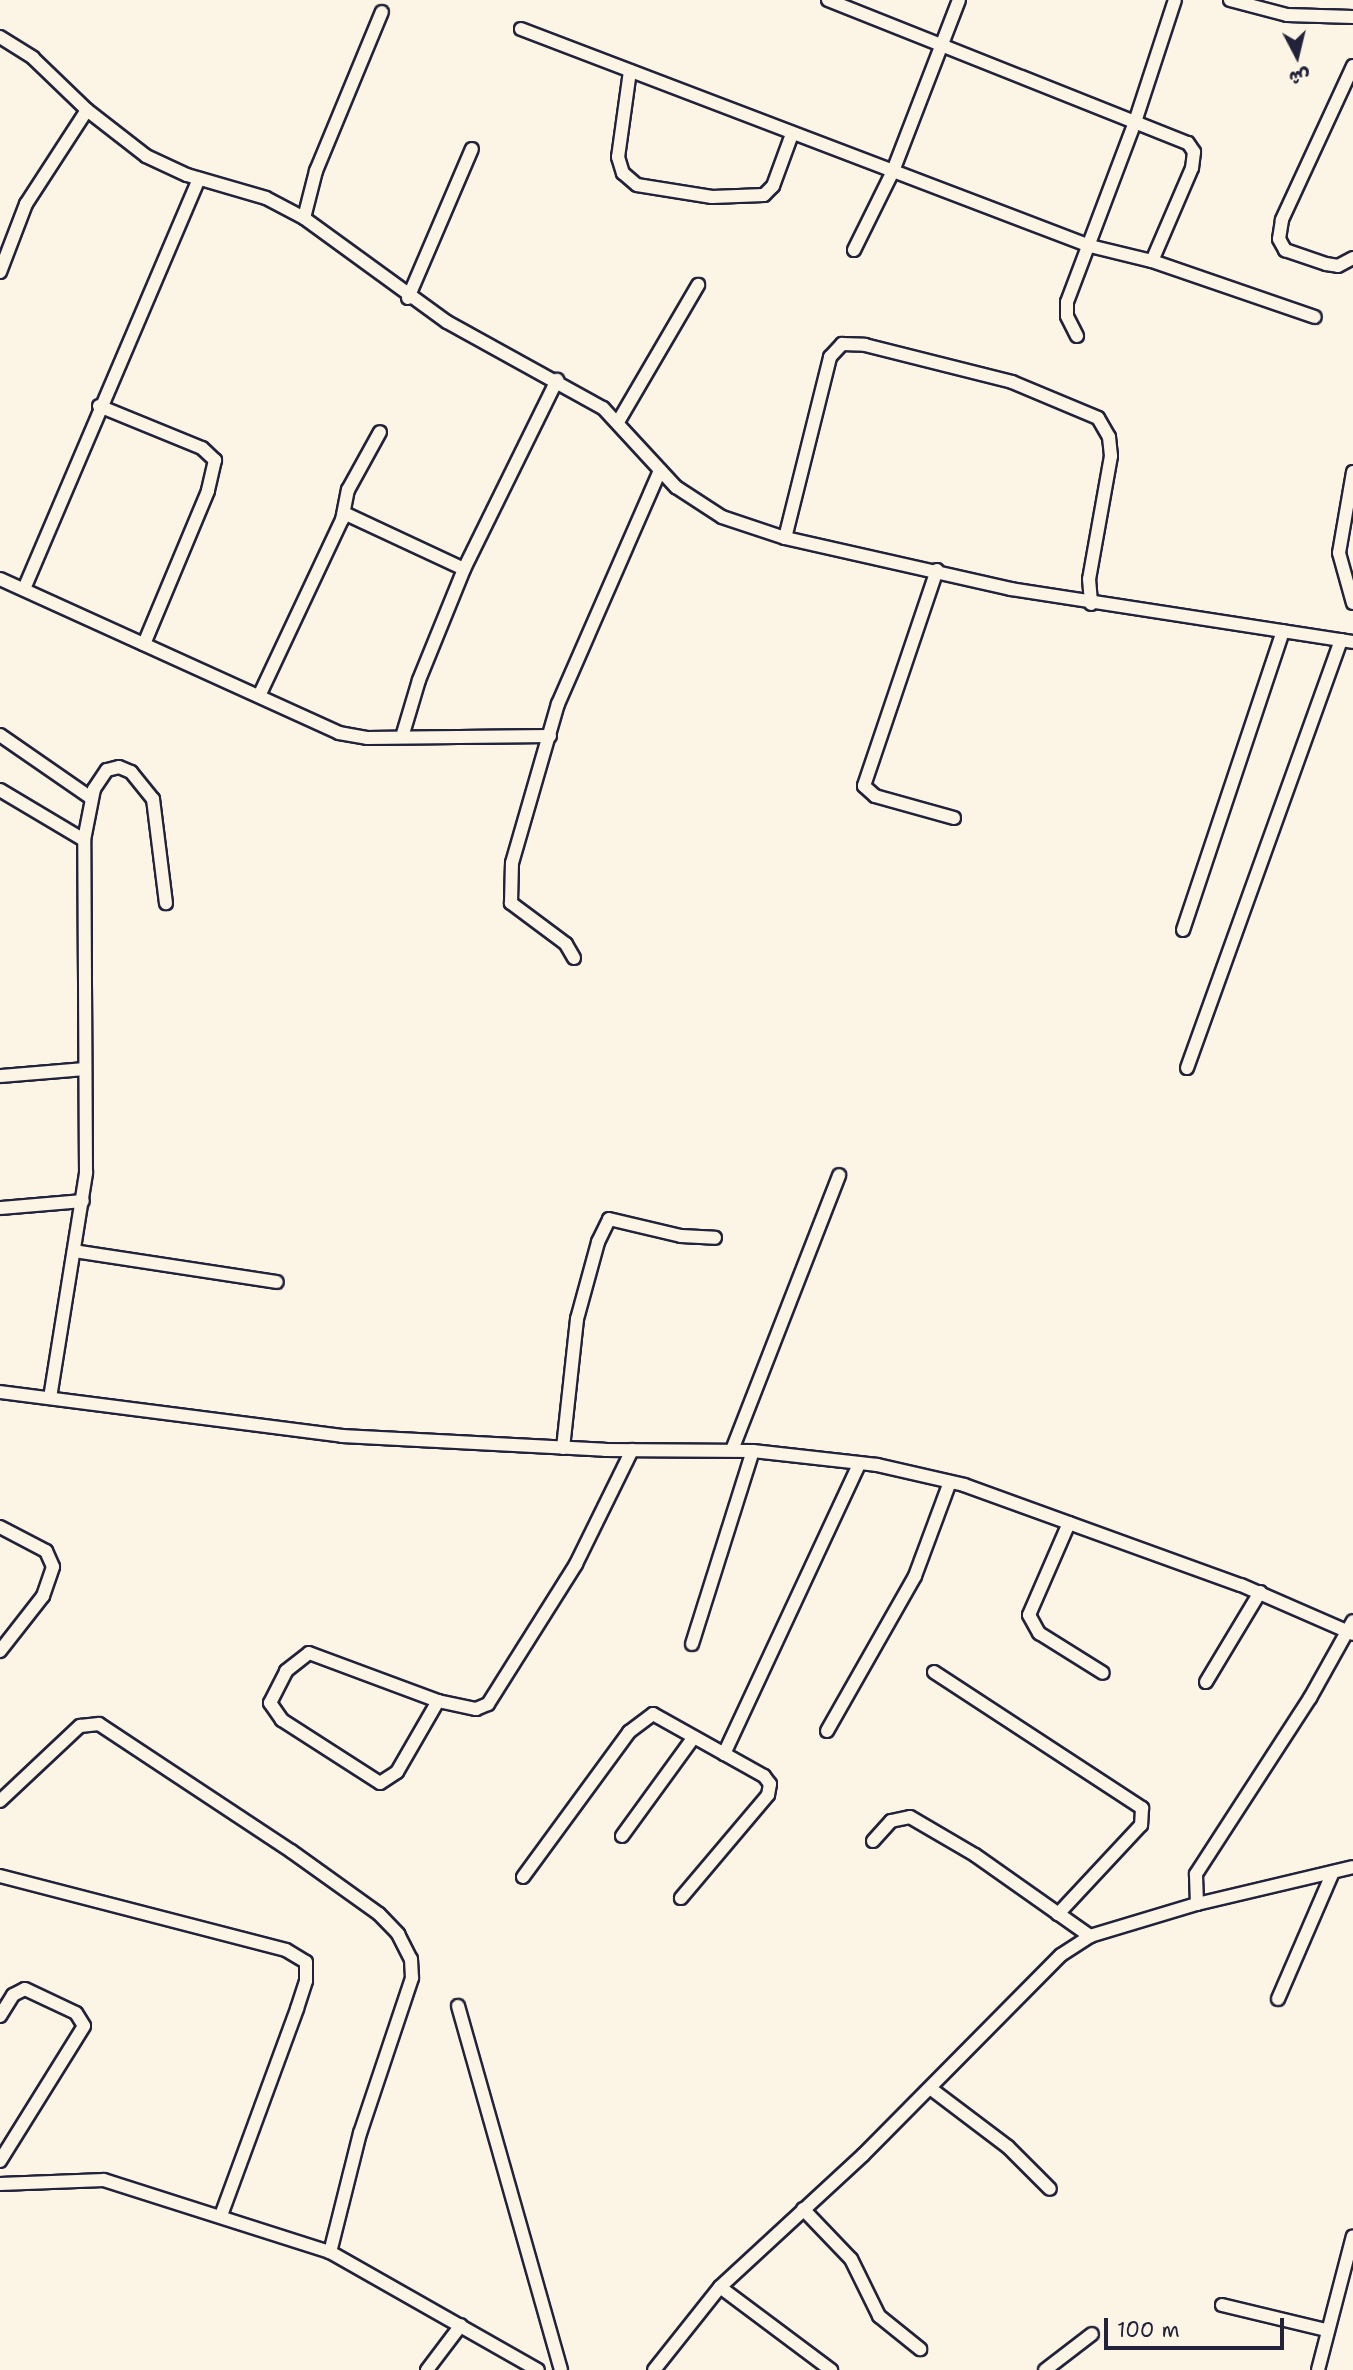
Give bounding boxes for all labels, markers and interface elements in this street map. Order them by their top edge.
north arrow [1262,21,1332,91]
text: ش [1288,64,1312,91]
scale bar [1108,2304,1288,2348]
text: 100 m [1117,2316,1180,2344]

